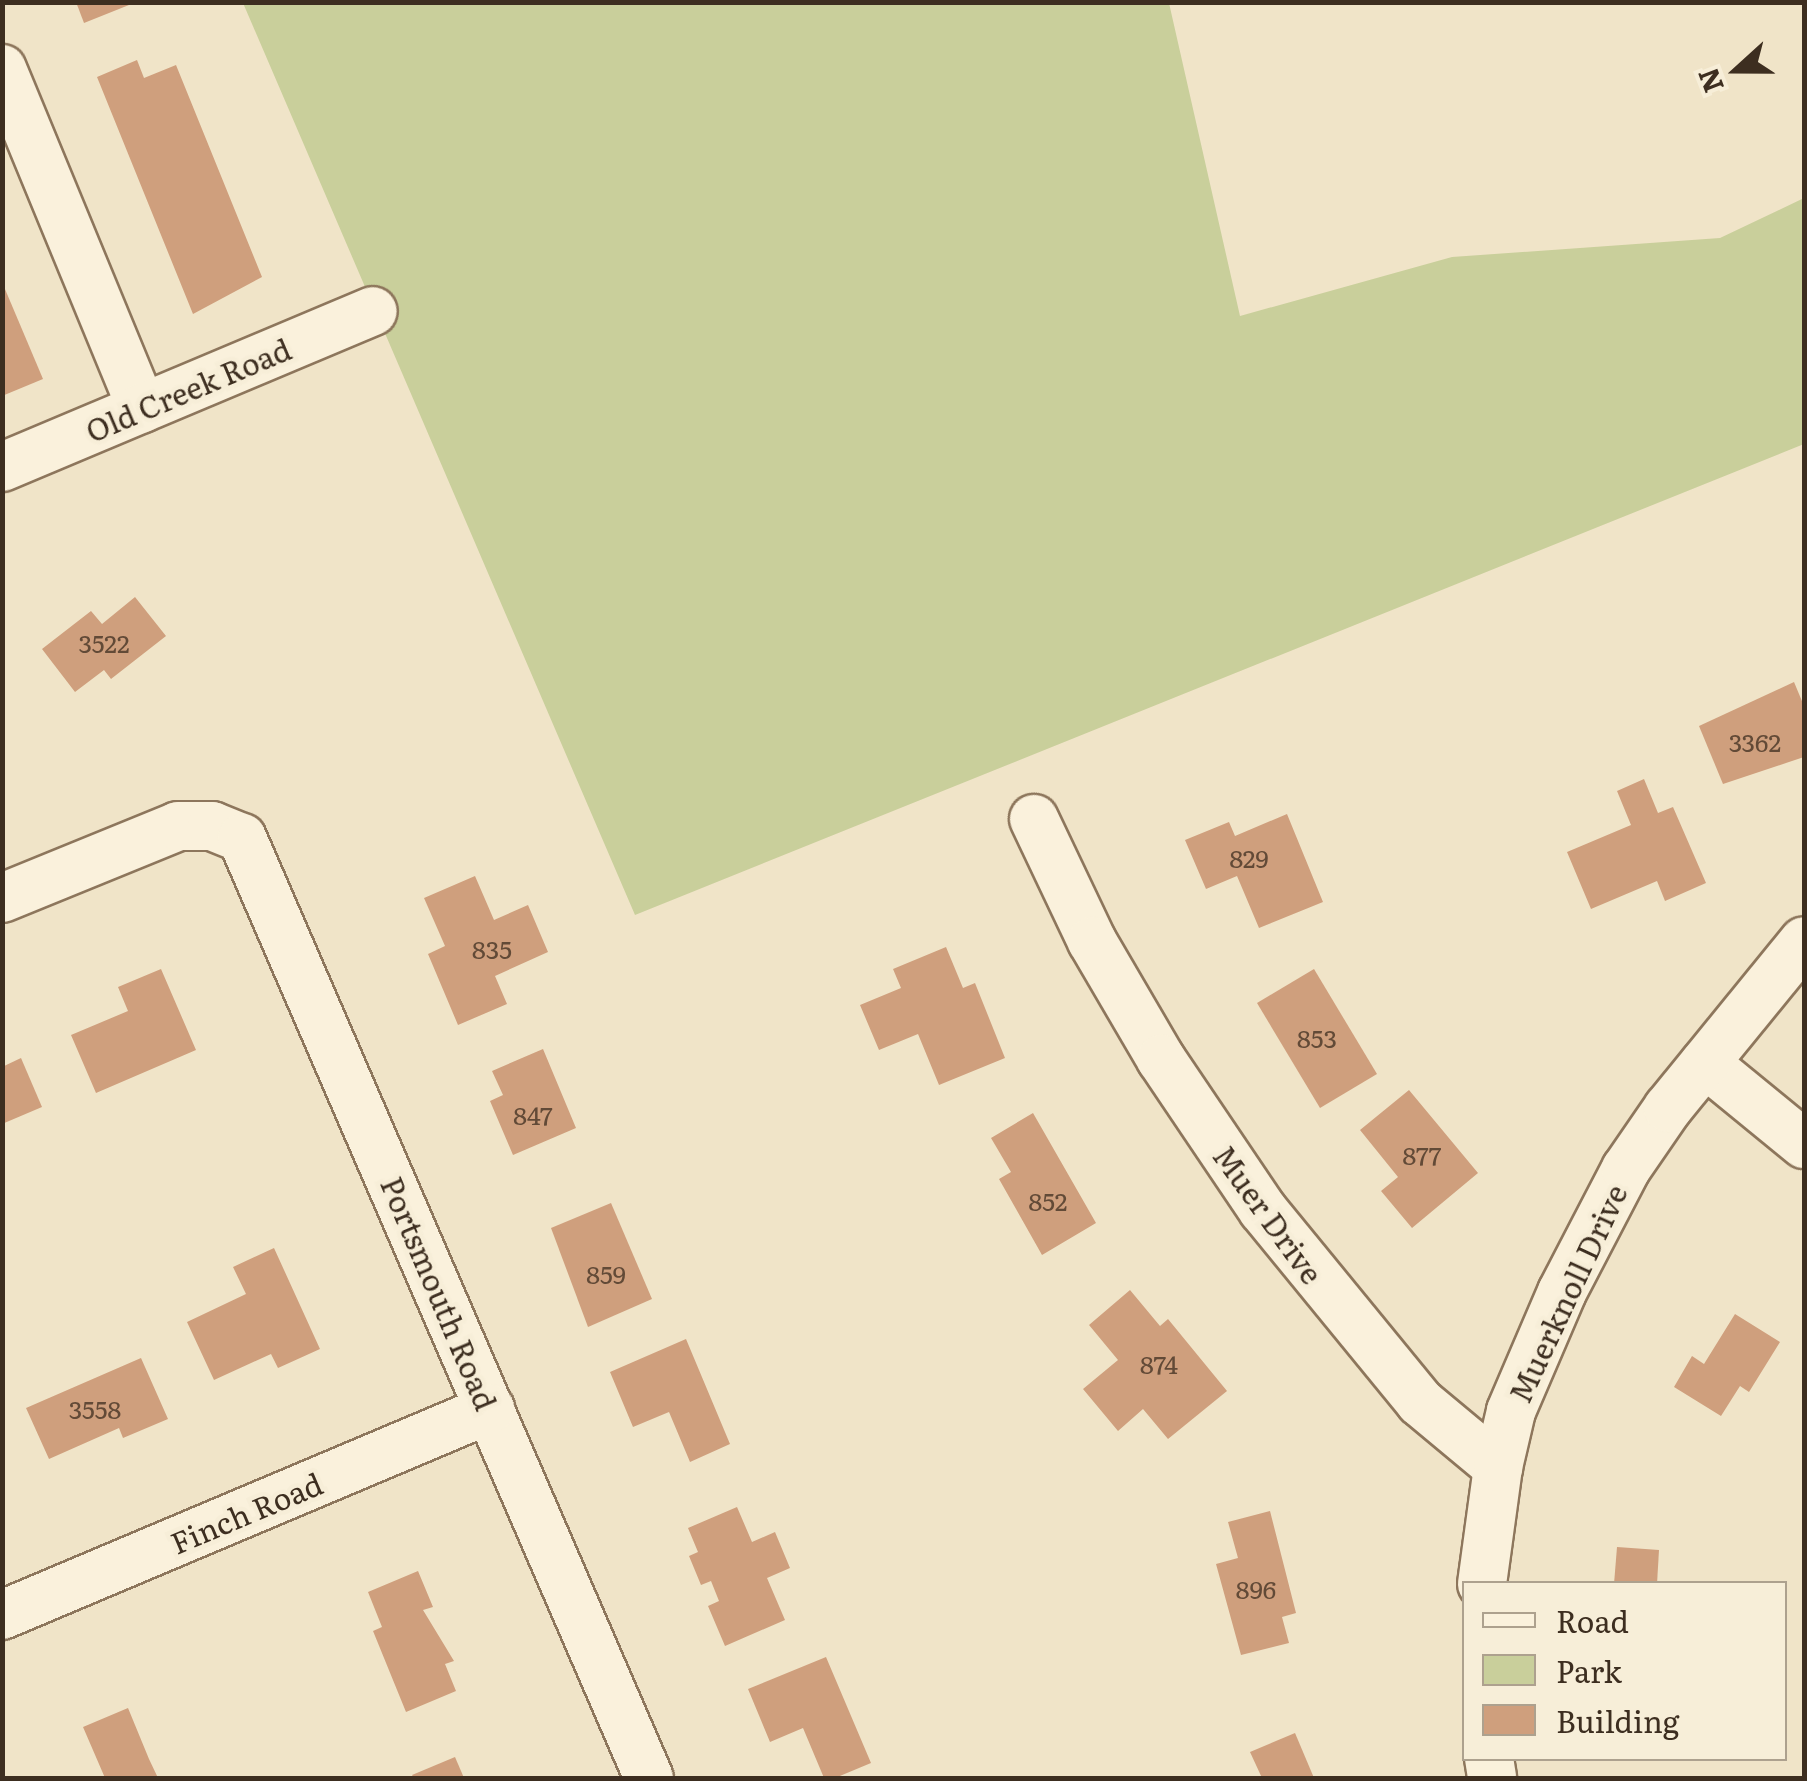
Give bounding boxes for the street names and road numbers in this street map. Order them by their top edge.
street label: Old Creek Road [80,330,296,448]
street label: Muer Drive [1207,1138,1331,1290]
street label: Portsmouth Road [375,1171,505,1415]
street label: Muerknoll Drive [1501,1178,1633,1408]
street label: Finch Road [165,1464,327,1560]

